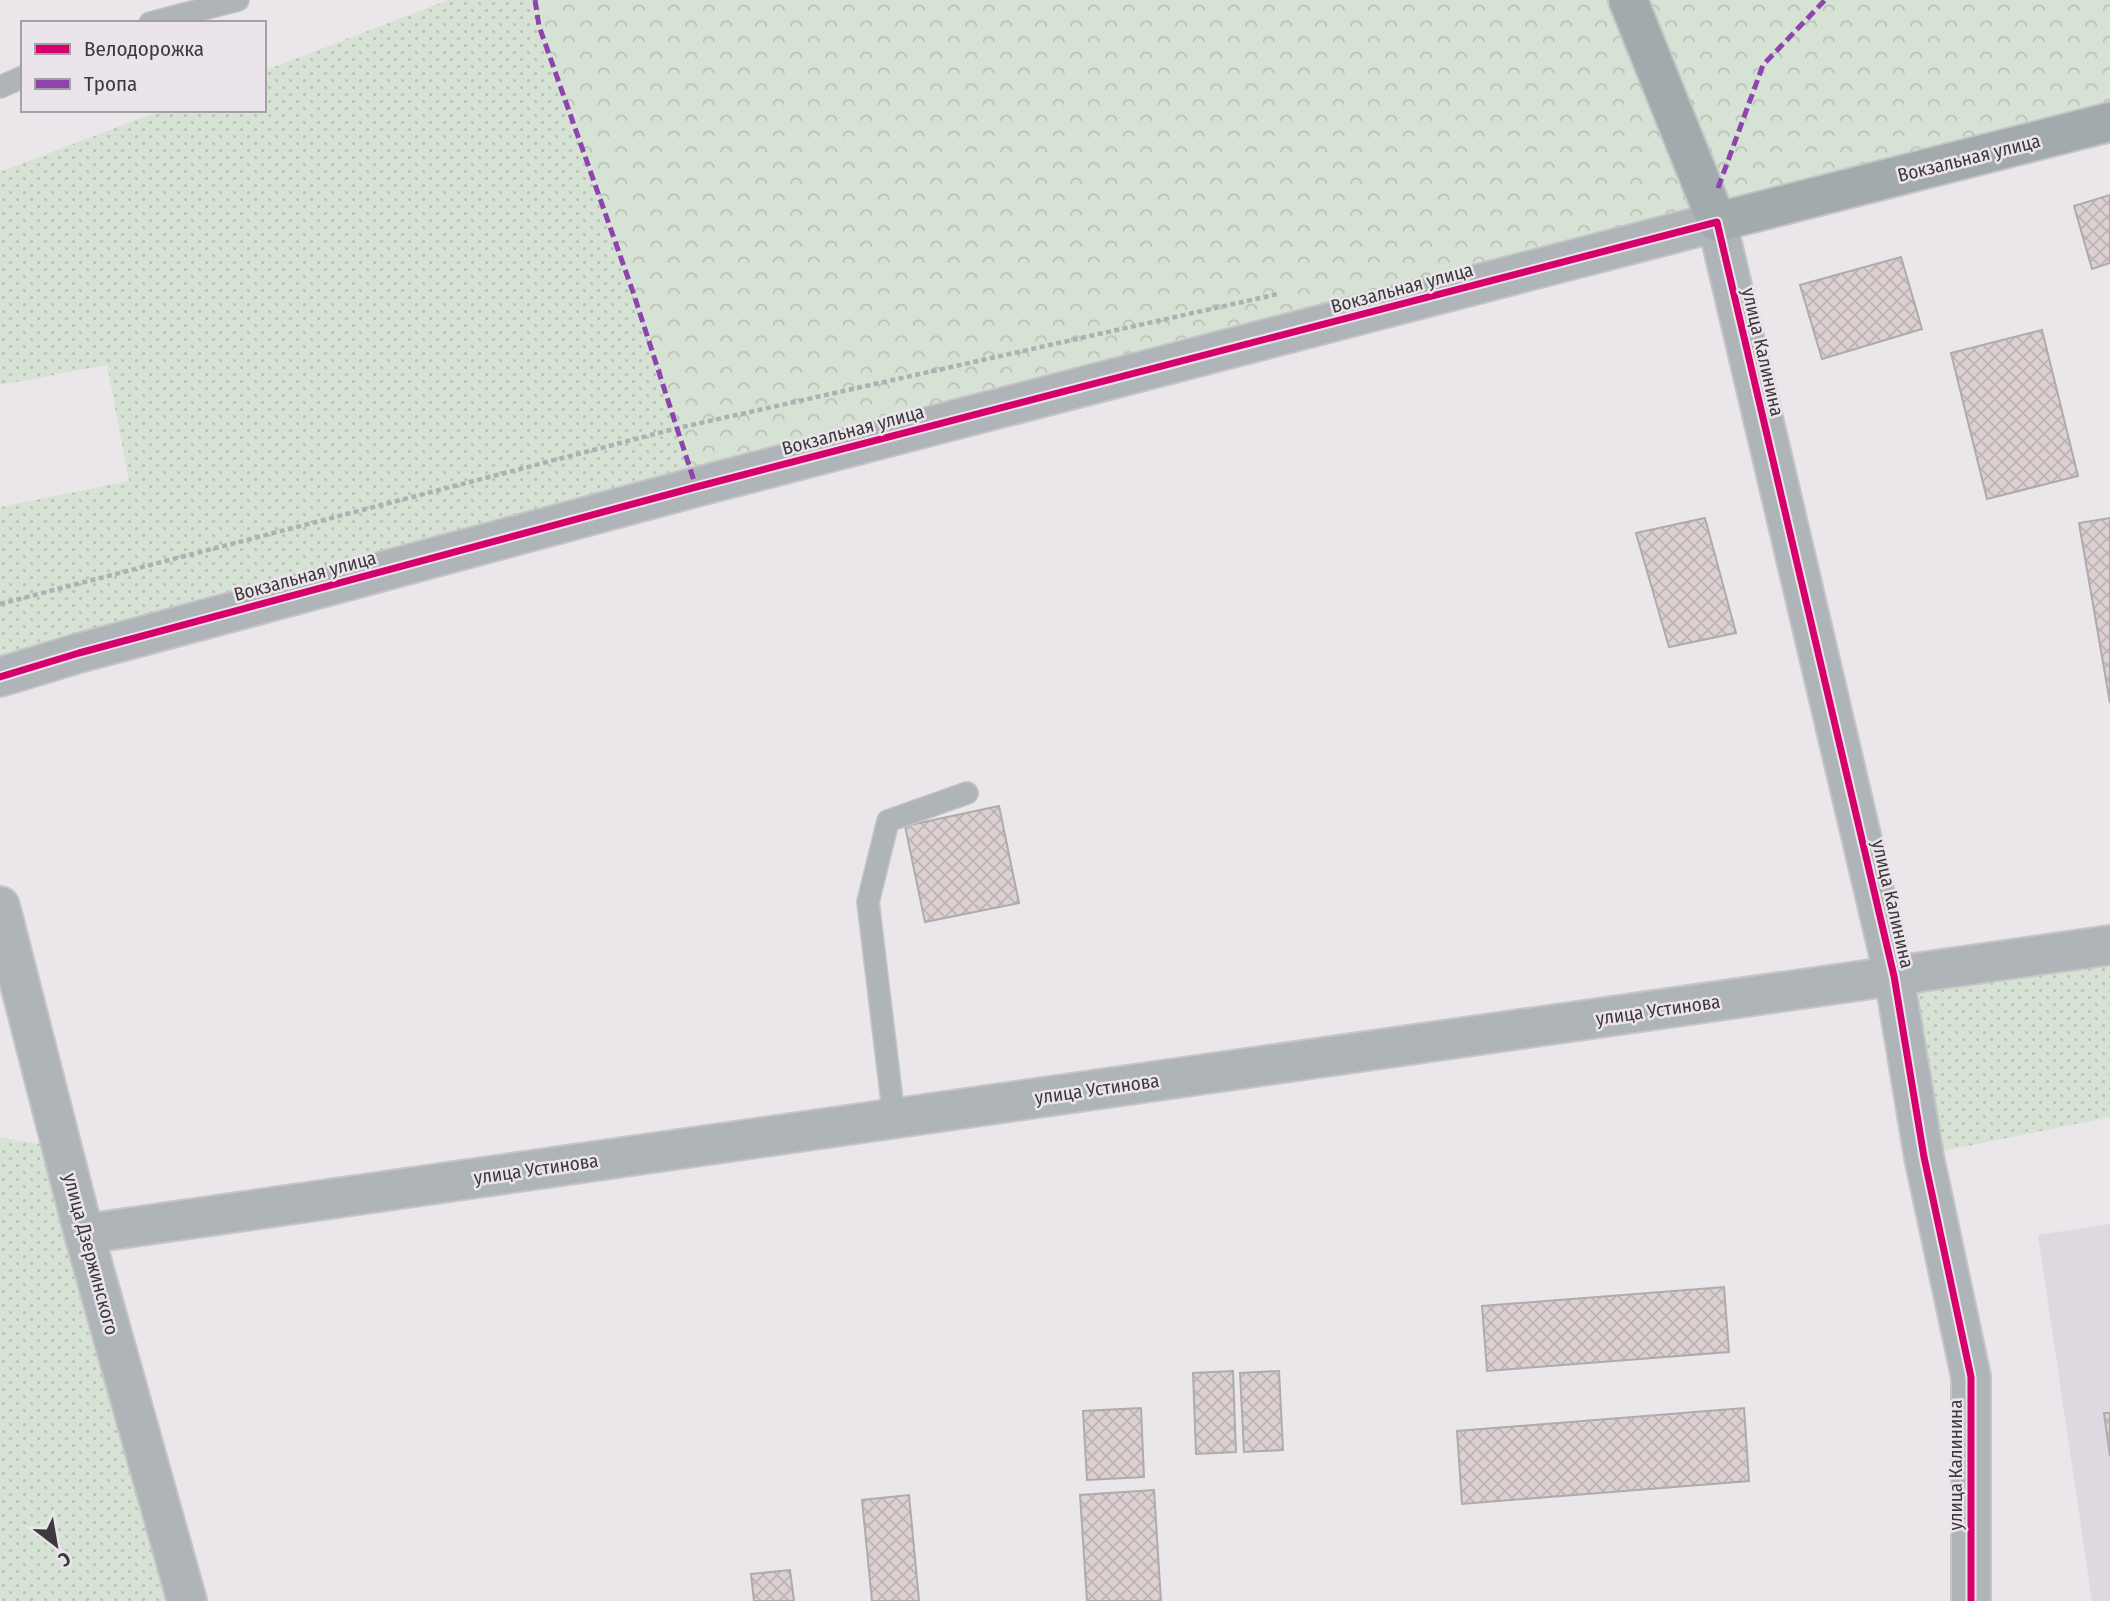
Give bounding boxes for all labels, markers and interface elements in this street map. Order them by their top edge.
legend [21,21,266,112]
text: Велодорожка [84,36,204,62]
text: Тропа [84,71,137,97]
street label: Вокзальная улица [1895,129,2043,187]
street label: Вокзальная улица [1328,258,1476,318]
street label: улица Калинина [1737,286,1789,418]
street label: Вокзальная улица [779,400,927,460]
street label: Вокзальная улица [231,546,379,606]
street label: улица Калинина [1867,838,1919,970]
street label: улица Устинова [1594,990,1722,1030]
street label: улица Устинова [1033,1069,1161,1109]
street label: улица Устинова [472,1149,600,1189]
street label: улица Дзержинского [58,1171,124,1337]
street label: улица Калинина [1944,1399,1967,1531]
north arrow [21,1510,91,1580]
text: С [54,1547,75,1572]

